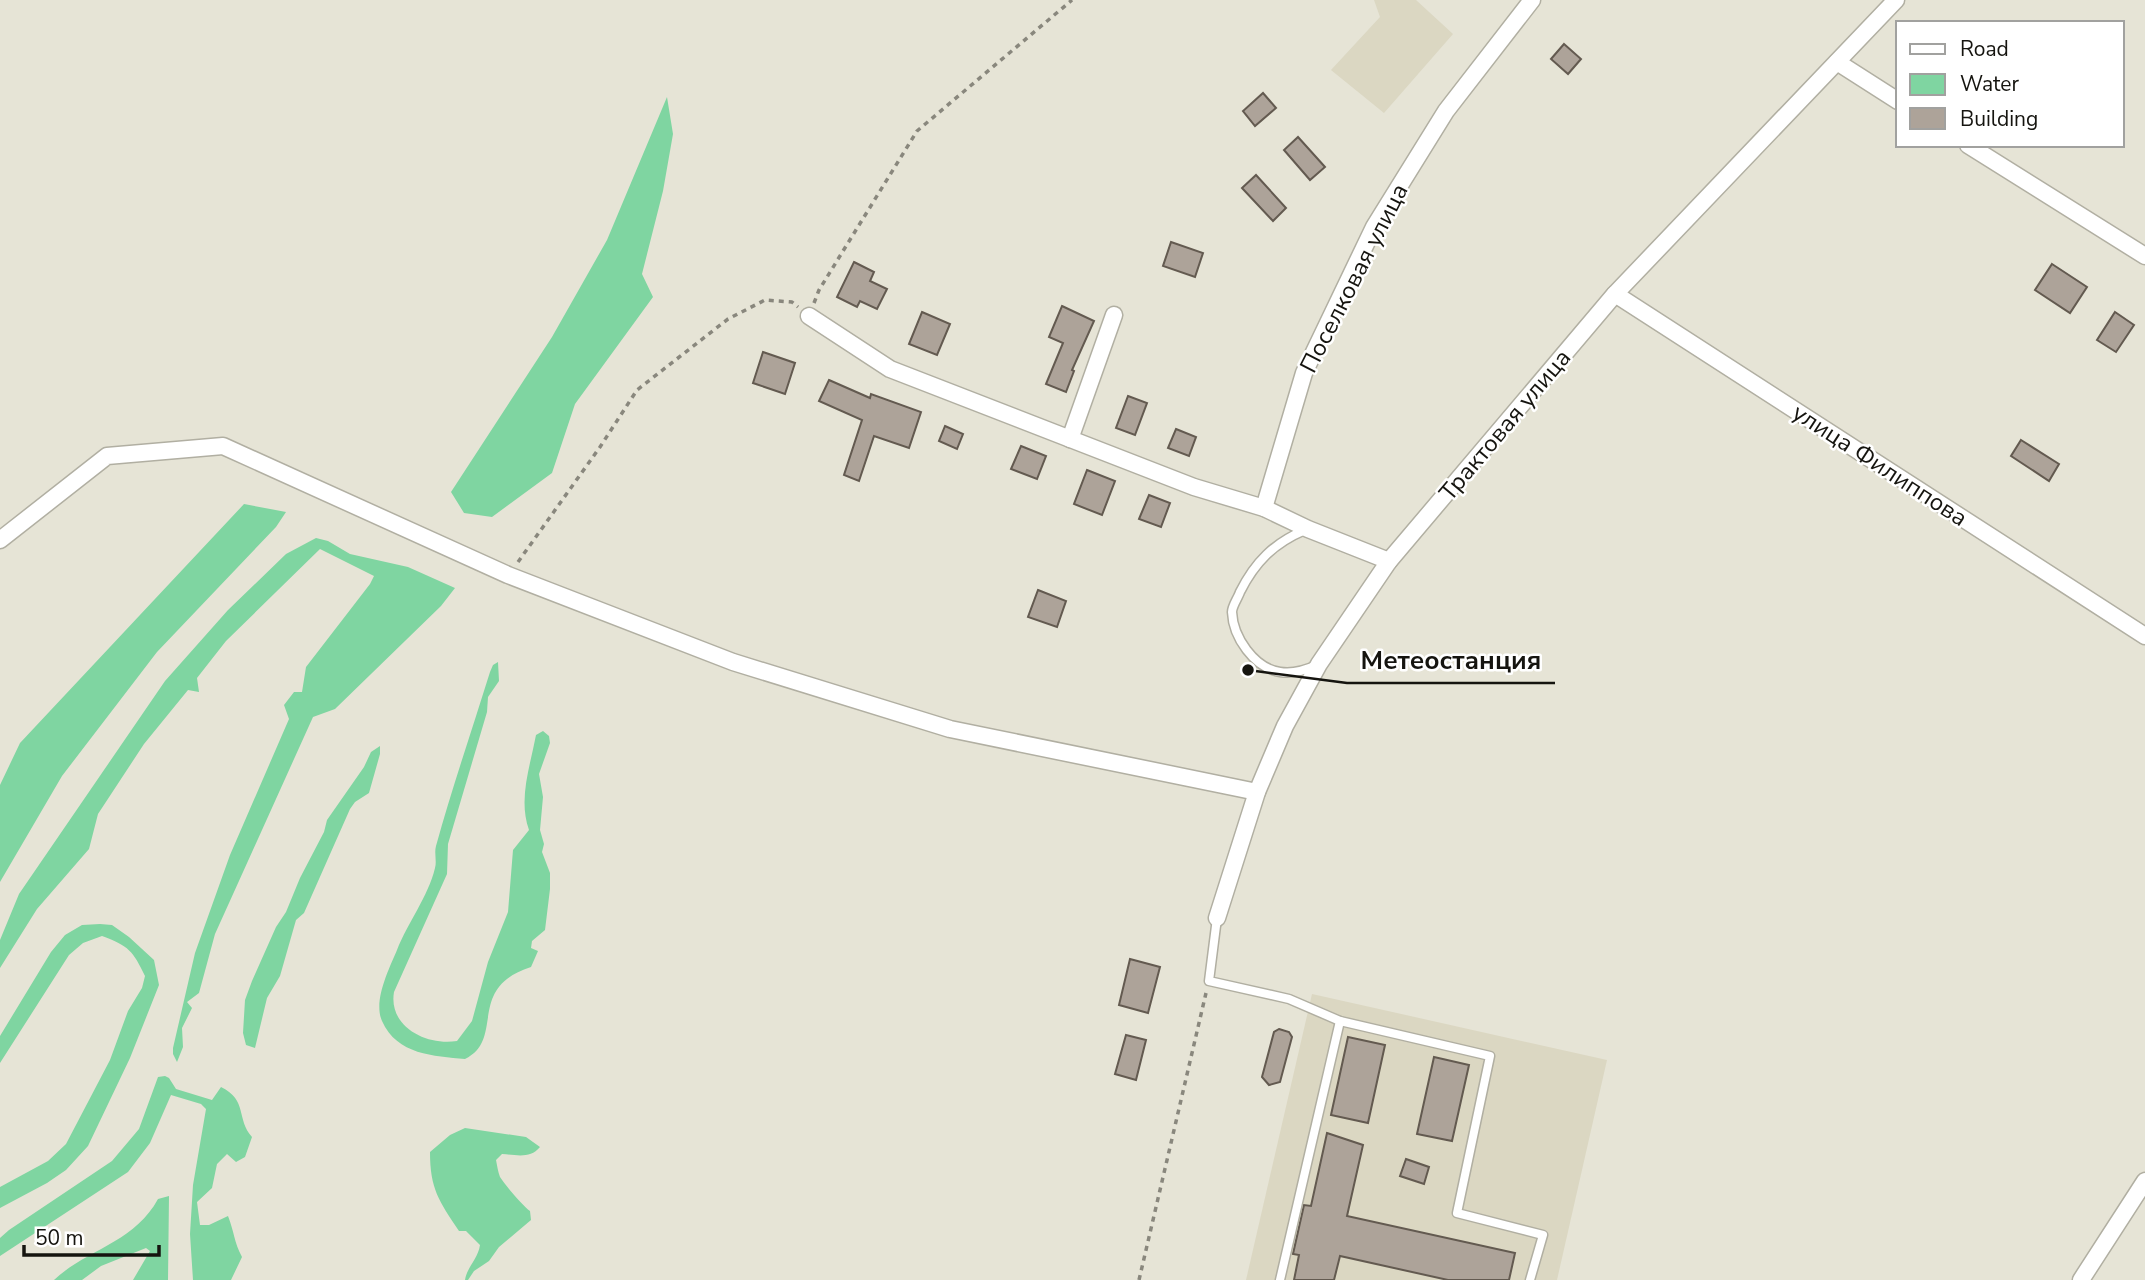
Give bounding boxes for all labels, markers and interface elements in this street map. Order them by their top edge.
legend [1896,21,2124,147]
text: Road [1960,35,2009,63]
text: Water [1960,70,2019,98]
text: Building [1960,105,2038,133]
street label: Поселковая улица [1292,178,1416,378]
street label: Трактовая улица [1432,342,1578,508]
street label: улица Филиппова [1786,396,1974,534]
callout: Метеостанция [1347,636,1555,683]
text: Метеостанция [1361,643,1541,678]
scale bar [24,1214,159,1258]
text: 50 m [35,1224,84,1252]

